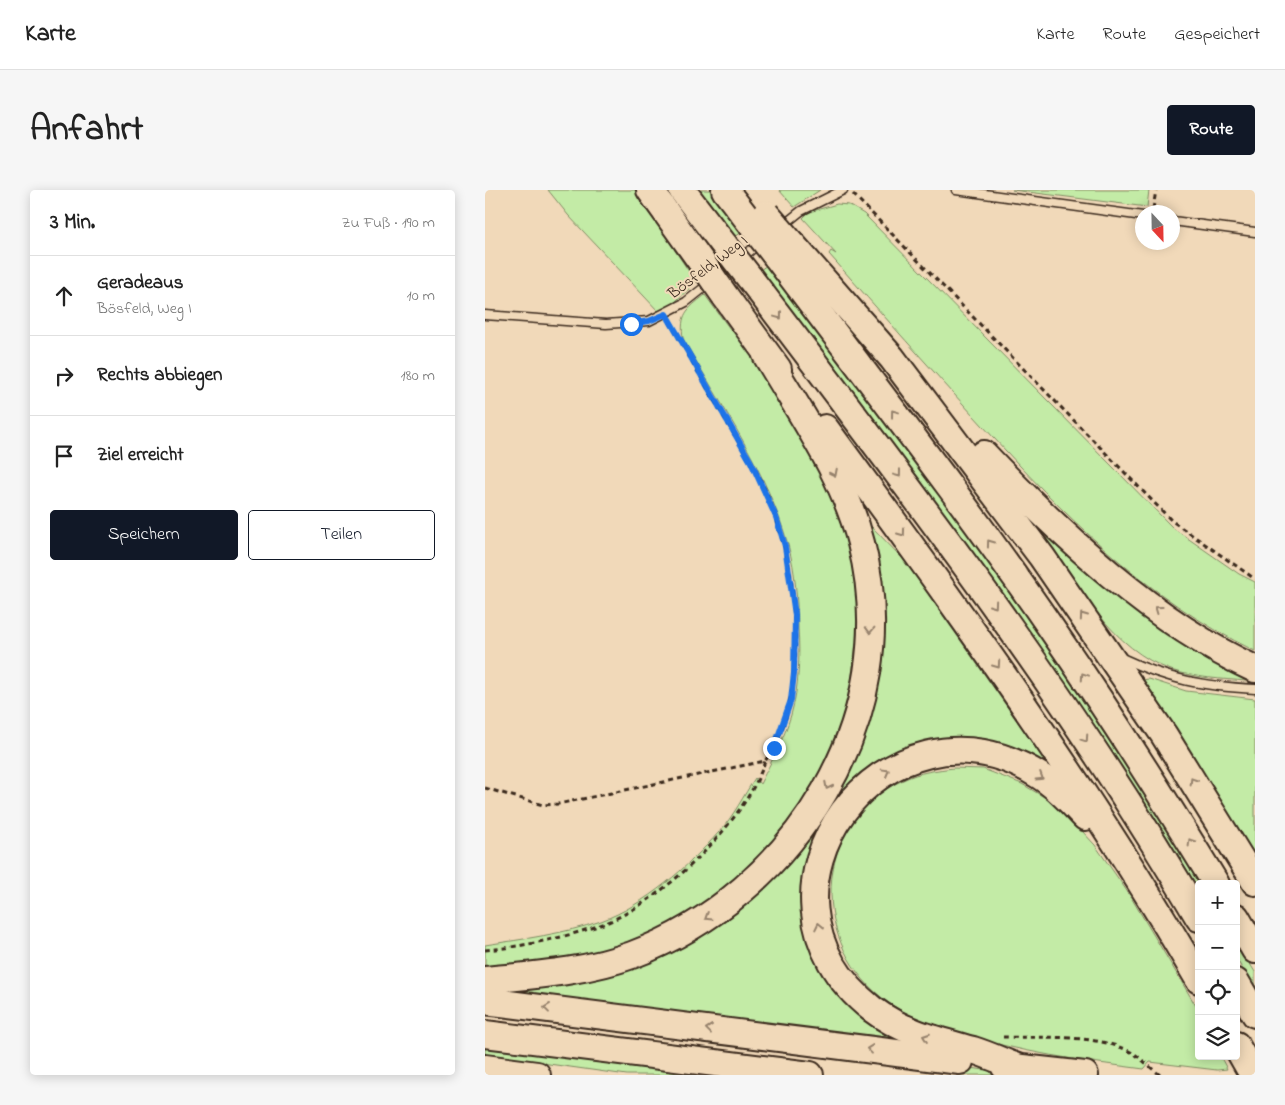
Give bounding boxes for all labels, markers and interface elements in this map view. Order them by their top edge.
text: Karte [25,17,76,52]
text: Karte [1036,22,1074,48]
text: Route [1102,22,1146,48]
text: Gespeichert [1174,22,1260,48]
text: Anfahrt [30,105,143,156]
button: Route [1167,105,1255,155]
north arrow [1135,205,1180,250]
text: 3 Min. [50,208,95,238]
text: Zu Fuß · 190 m [341,211,435,235]
street label: Bösfeld, Weg I [662,229,753,306]
text: Geradeaus [97,270,184,297]
icon: ahead [50,282,78,310]
text: 10 m [407,284,435,308]
text: Bösfeld, Weg I [97,297,192,321]
one-way arrow [773,310,782,320]
route start [620,313,643,336]
icon: right [50,362,78,390]
text: Rechts abbiegen [97,362,222,389]
text: 180 m [401,364,435,388]
one-way arrow [891,410,899,419]
icon: arrive [50,442,78,470]
text: Ziel erreicht [97,442,184,469]
one-way arrow [828,468,838,477]
one-way arrow [893,468,901,477]
button: Speichern [50,510,238,560]
button: Teilen [248,510,435,560]
one-way arrow [897,527,905,536]
one-way arrow [988,540,996,549]
one-way arrow [988,599,997,609]
one-way arrow [1154,606,1164,615]
one-way arrow [1080,613,1089,622]
one-way arrow [864,626,875,634]
one-way arrow [991,659,1000,669]
one-way arrow [1081,672,1090,682]
one-way arrow [1079,734,1089,743]
route end [763,737,786,760]
one-way arrow [881,768,890,778]
one-way arrow [1035,770,1044,780]
one-way arrow [1189,777,1199,786]
one-way arrow [824,780,834,789]
one-way arrow [1187,839,1197,848]
map controls [1195,880,1240,1060]
button: + [1195,880,1240,925]
one-way arrow [705,911,714,920]
one-way arrow [814,921,824,930]
button: − [1195,925,1240,970]
button: locate [1195,970,1240,1015]
one-way arrow [543,1004,552,1014]
button: layers [1195,1015,1240,1060]
one-way arrow [704,1024,712,1035]
one-way arrow [922,1033,931,1043]
one-way arrow [865,1044,873,1055]

